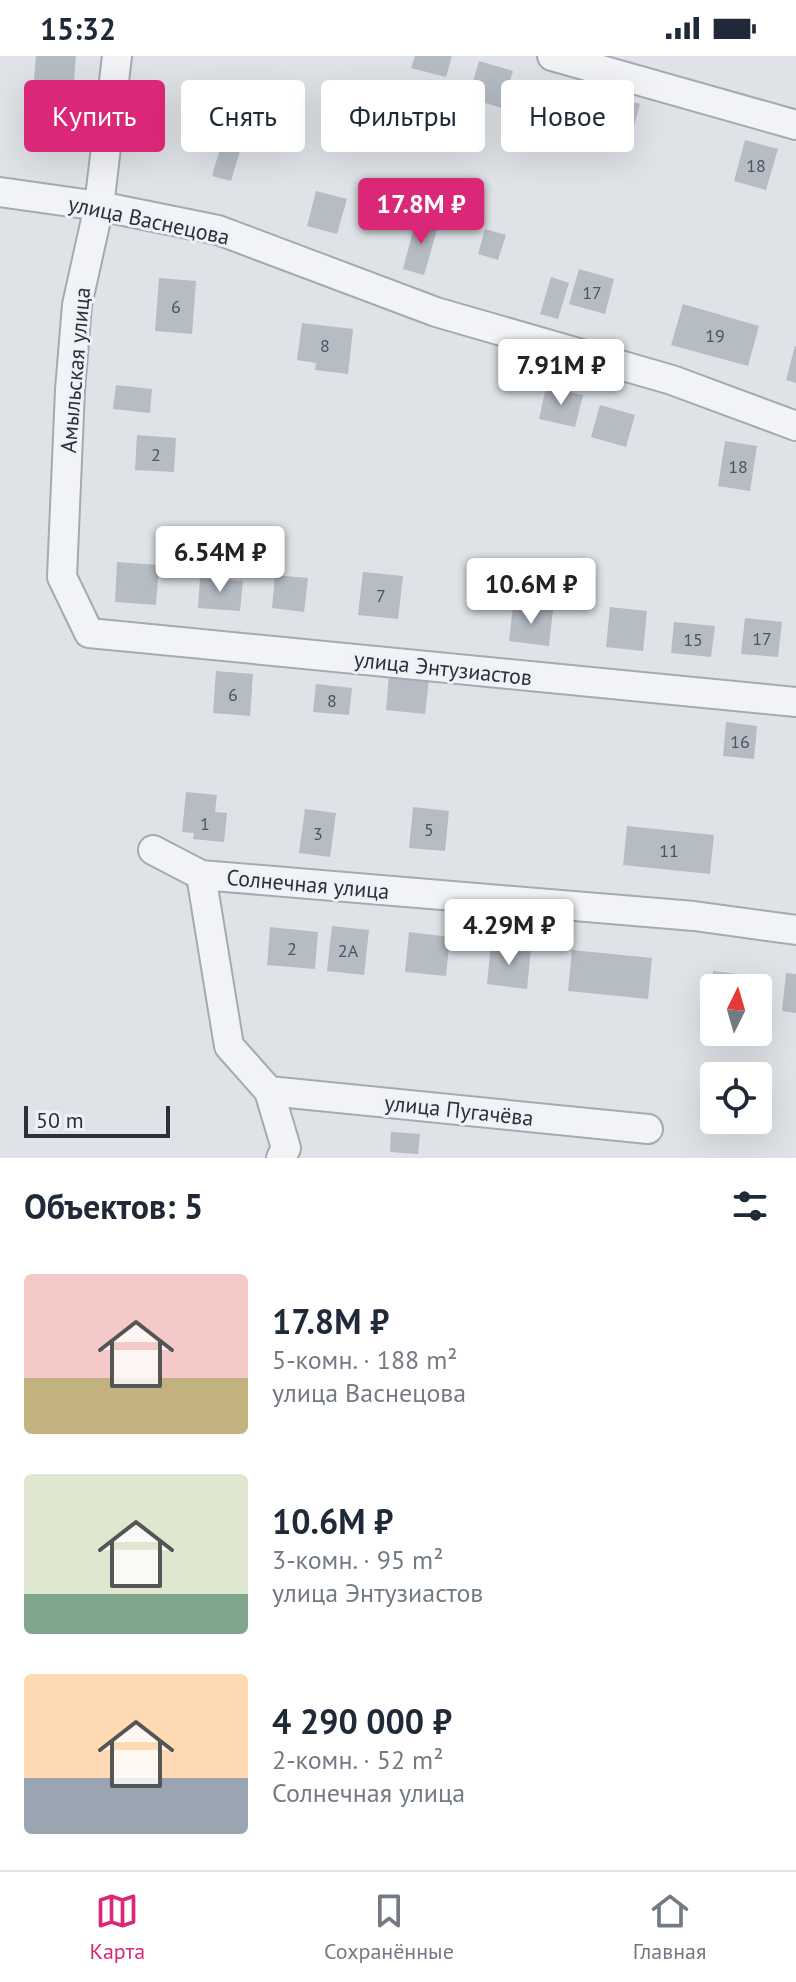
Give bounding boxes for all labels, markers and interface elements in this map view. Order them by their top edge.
text: 15:32 [40,9,116,48]
chip: Купить [24,80,165,152]
chip: Снять [181,80,305,152]
chip: Фильтры [321,80,485,152]
chip: Новое [501,80,634,152]
house number: 18 [746,154,766,177]
pin: 17.8M ₽ [347,178,495,246]
text: 17.8M ₽ [376,187,466,220]
street label: улица Васнецова [66,189,232,251]
house number: 17 [582,281,602,304]
street label: Амыльская улица [54,286,96,454]
house number: 6 [171,295,181,318]
house number: 19 [705,324,725,347]
house number: 8 [320,334,330,357]
pin: 7.91M ₽ [487,339,635,407]
text: 7.91M ₽ [516,348,606,381]
house number: 2 [151,443,161,466]
house number: 18 [728,455,748,478]
pin: 6.54M ₽ [146,526,294,594]
text: 6.54M ₽ [174,535,266,568]
pin: 10.6M ₽ [457,558,605,626]
text: 10.6M ₽ [485,567,577,600]
house number: 7 [376,584,386,607]
house number: 17 [752,627,772,650]
house number: 15 [683,628,703,651]
street label: улица Энтузиастов [353,645,533,691]
house number: 6 [228,683,238,706]
house number: 8 [327,689,337,712]
house number: 16 [730,730,750,753]
house number: 1 [200,812,210,835]
house number: 5 [424,818,434,841]
house number: 3 [313,822,323,845]
house number: 11 [659,839,679,862]
street label: Солнечная улица [225,863,391,905]
pin: 4.29M ₽ [435,899,583,967]
text: 4.29M ₽ [463,908,555,941]
house number: 2 [287,937,297,960]
house number: 2А [338,939,359,962]
north arrow [700,974,772,1046]
map controls [700,974,772,1134]
button: locate [700,1062,772,1134]
street label: улица Пугачёва [383,1088,535,1132]
scale bar [24,1102,170,1138]
text: 50 m [36,1106,84,1134]
text: Объектов: 5 [24,1184,203,1228]
icon: filters [728,1184,772,1228]
text: 17.8M ₽ [272,1299,389,1343]
icon: home [88,1306,184,1402]
text: 5-комн. · 188 m² [272,1343,458,1376]
text: улица Васнецова [272,1376,466,1409]
text: 10.6M ₽ [272,1499,393,1543]
icon: home [88,1506,184,1602]
text: 3-комн. · 95 m² [272,1543,443,1576]
text: улица Энтузиастов [272,1576,483,1609]
text: 4 290 000 ₽ [272,1699,452,1743]
icon: home [88,1706,184,1802]
text: 2-комн. · 52 m² [272,1743,443,1776]
text: Солнечная улица [272,1776,465,1809]
tab: Карта [90,1889,145,1965]
tab: Сохранённые [324,1889,454,1965]
tab: Главная [633,1889,706,1965]

